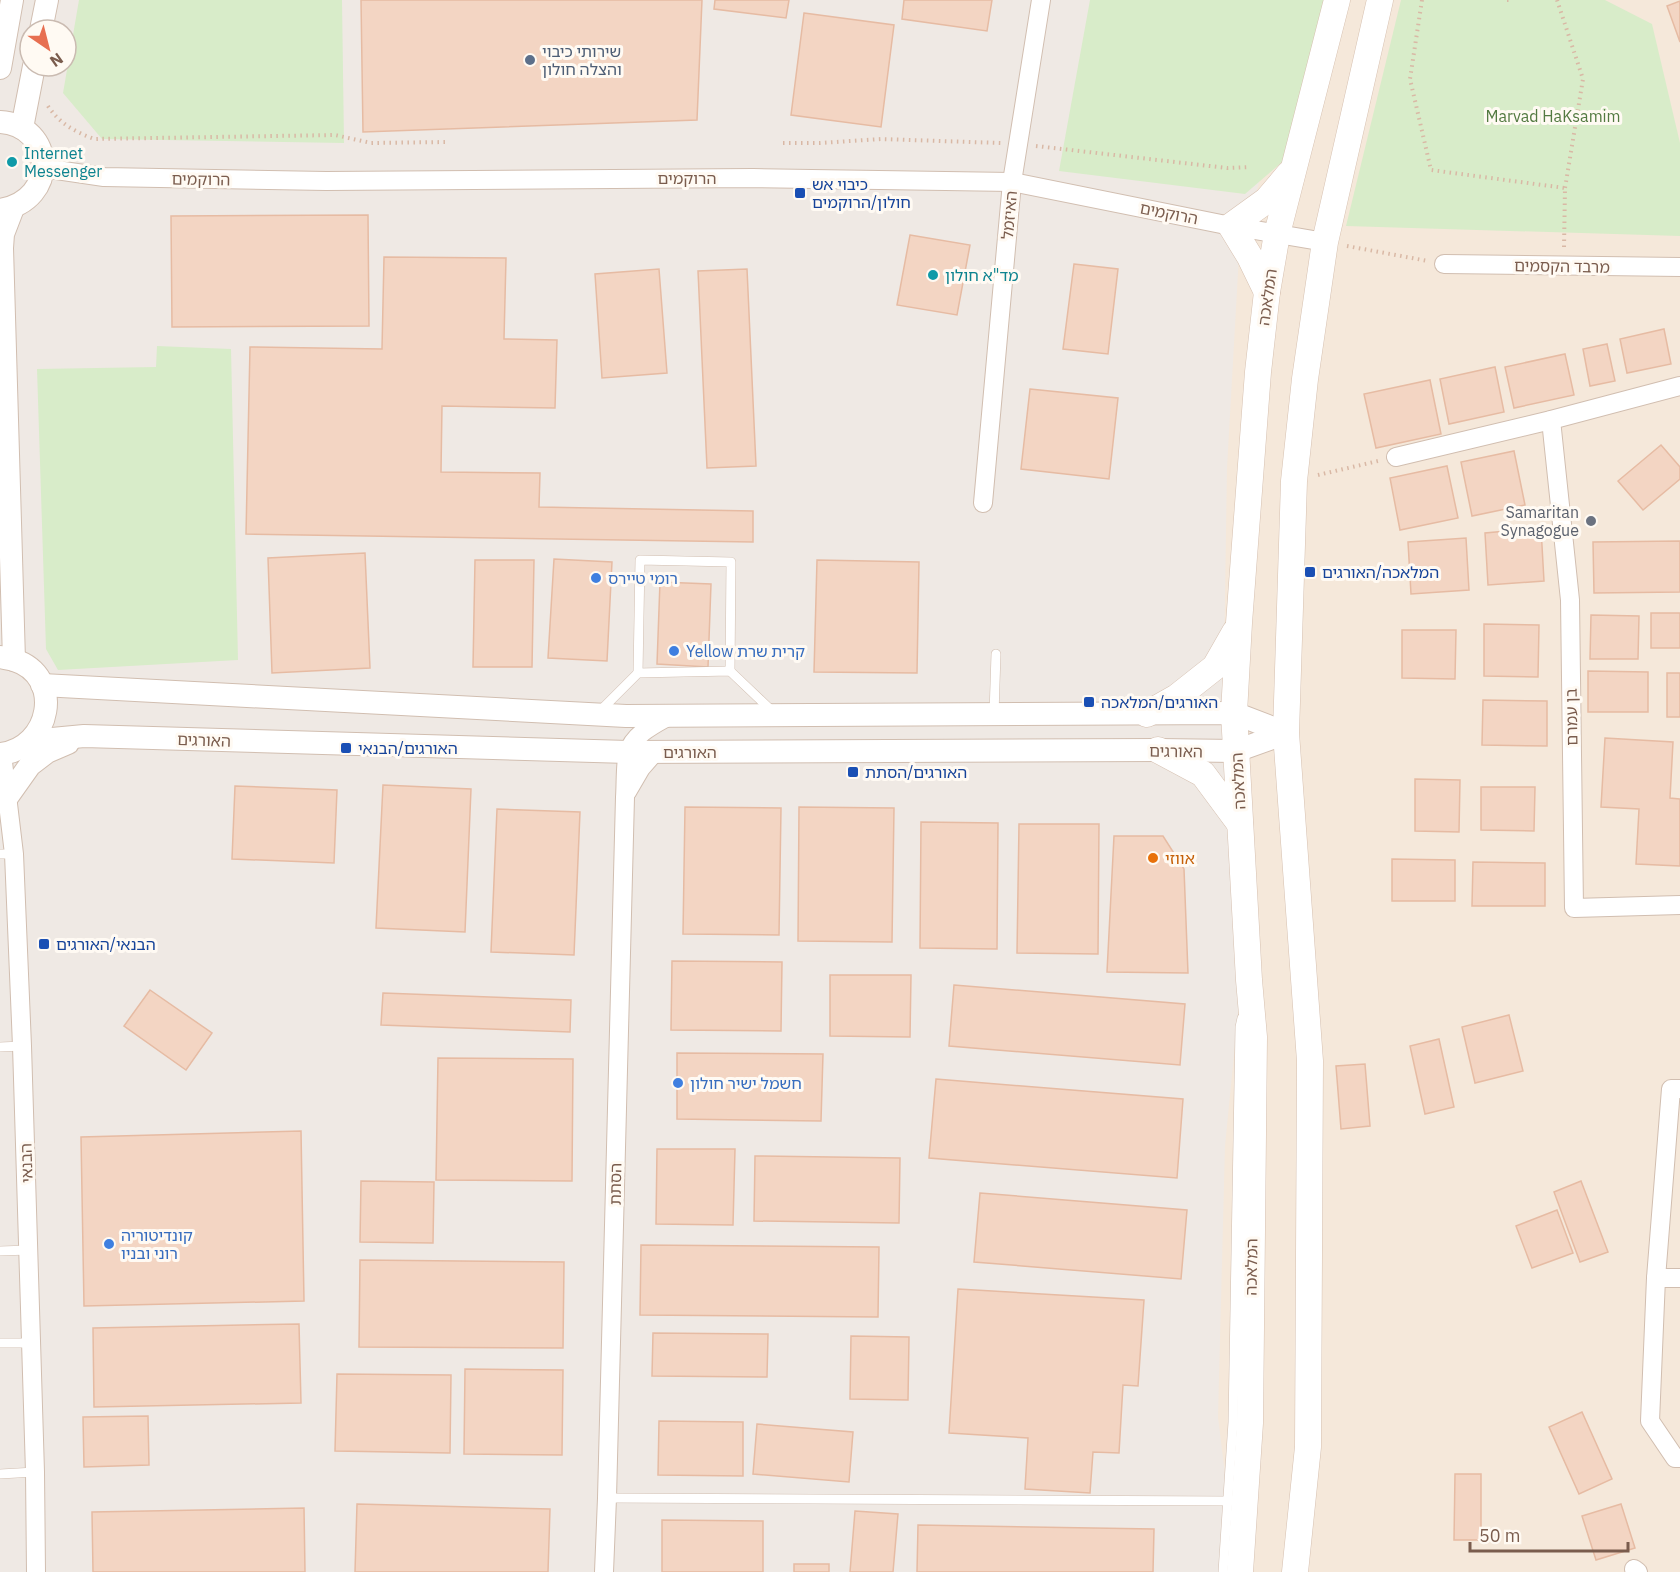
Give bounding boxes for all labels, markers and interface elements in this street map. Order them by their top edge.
north arrow [18,18,78,78]
place label: שירותי כיבוי והצלה חולון [542,41,622,79]
text: N [46,49,67,72]
marker: שירותי כיבוי והצלה חולון [523,53,537,67]
park label: Marvad HaKsamim [1485,106,1621,126]
place label: Internet Messenger [24,143,102,181]
marker: Internet Messenger [5,155,19,169]
street label: הרוקמים [171,168,231,190]
street label: הרוקמים [658,168,717,188]
place label: כיבוי אש חולון/הרוקמים [812,174,911,212]
marker: כיבוי אש חולון/הרוקמים [793,186,807,200]
street label: האיזמל [997,190,1021,240]
street label: הרוקמים [1138,198,1200,228]
street label: מרבד הקסמים [1514,255,1610,277]
place label: מד"א חולון [945,265,1019,285]
street label: המלאכה [1253,267,1281,327]
marker: מד"א חולון [926,268,940,282]
place label: Samaritan Synagogue [1501,502,1579,540]
marker: Samaritan Synagogue [1584,514,1598,528]
place label: המלאכה/האורגים [1322,562,1439,582]
marker: המלאכה/האורגים [1303,565,1317,579]
place label: רומי טיירס [608,568,678,588]
marker: רומי טיירס [589,571,603,585]
place label: Yellow קרית שרת [686,641,805,661]
marker: Yellow קרית שרת [667,644,681,658]
street label: בן עמרם [1560,688,1582,746]
place label: האורגים/המלאכה [1101,692,1218,712]
marker: האורגים/המלאכה [1082,695,1096,709]
street label: האורגים [177,729,231,751]
place label: האורגים/הבנאי [358,738,458,758]
marker: האורגים/הבנאי [339,741,353,755]
street label: האורגים [1149,741,1203,761]
street label: האורגים [663,742,717,762]
street label: המלאכה [1227,752,1249,810]
place label: האורגים/הסתת [865,762,967,782]
marker: האורגים/הסתת [846,765,860,779]
place label: אווזי [1165,848,1195,868]
marker: אווזי [1146,851,1160,865]
place label: הבנאי/האורגים [56,934,156,954]
marker: הבנאי/האורגים [37,937,51,951]
place label: חשמל ישיר חולון [690,1073,802,1093]
marker: חשמל ישיר חולון [671,1076,685,1090]
street label: הבנאי [15,1143,37,1183]
street label: הסתת [605,1163,625,1205]
place label: קונדיטוריה רוני ובניו [121,1225,193,1263]
marker: קונדיטוריה רוני ובניו [102,1237,116,1251]
street label: המלאכה [1241,1238,1261,1296]
scale bar [1470,1515,1628,1553]
text: 50 m [1479,1524,1521,1547]

